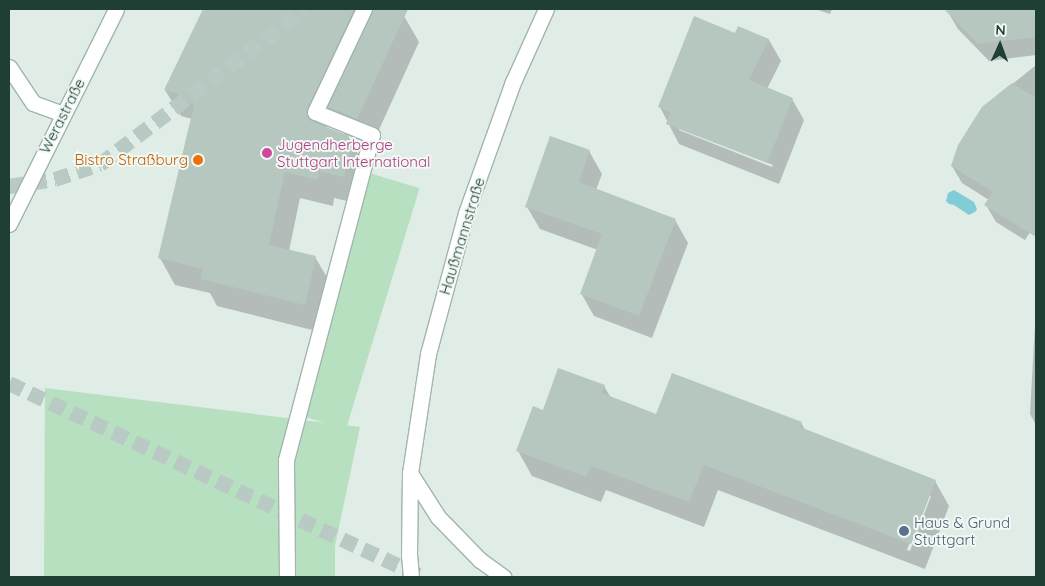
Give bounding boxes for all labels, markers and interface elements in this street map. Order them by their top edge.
north arrow [975,20,1025,70]
text: N [995,21,1006,39]
street label: Werastraße [35,75,89,157]
place label: Jugendherberge Stuttgart International [277,135,430,170]
marker: Jugendherberge Stuttgart International [261,147,273,159]
place label: Bistro Straßburg [74,151,188,169]
marker: Bistro Straßburg [192,154,204,166]
street label: Haußmannstraße [436,175,488,297]
place label: Haus & Grund Stuttgart [914,513,1010,548]
marker: Haus & Grund Stuttgart [898,525,910,537]

